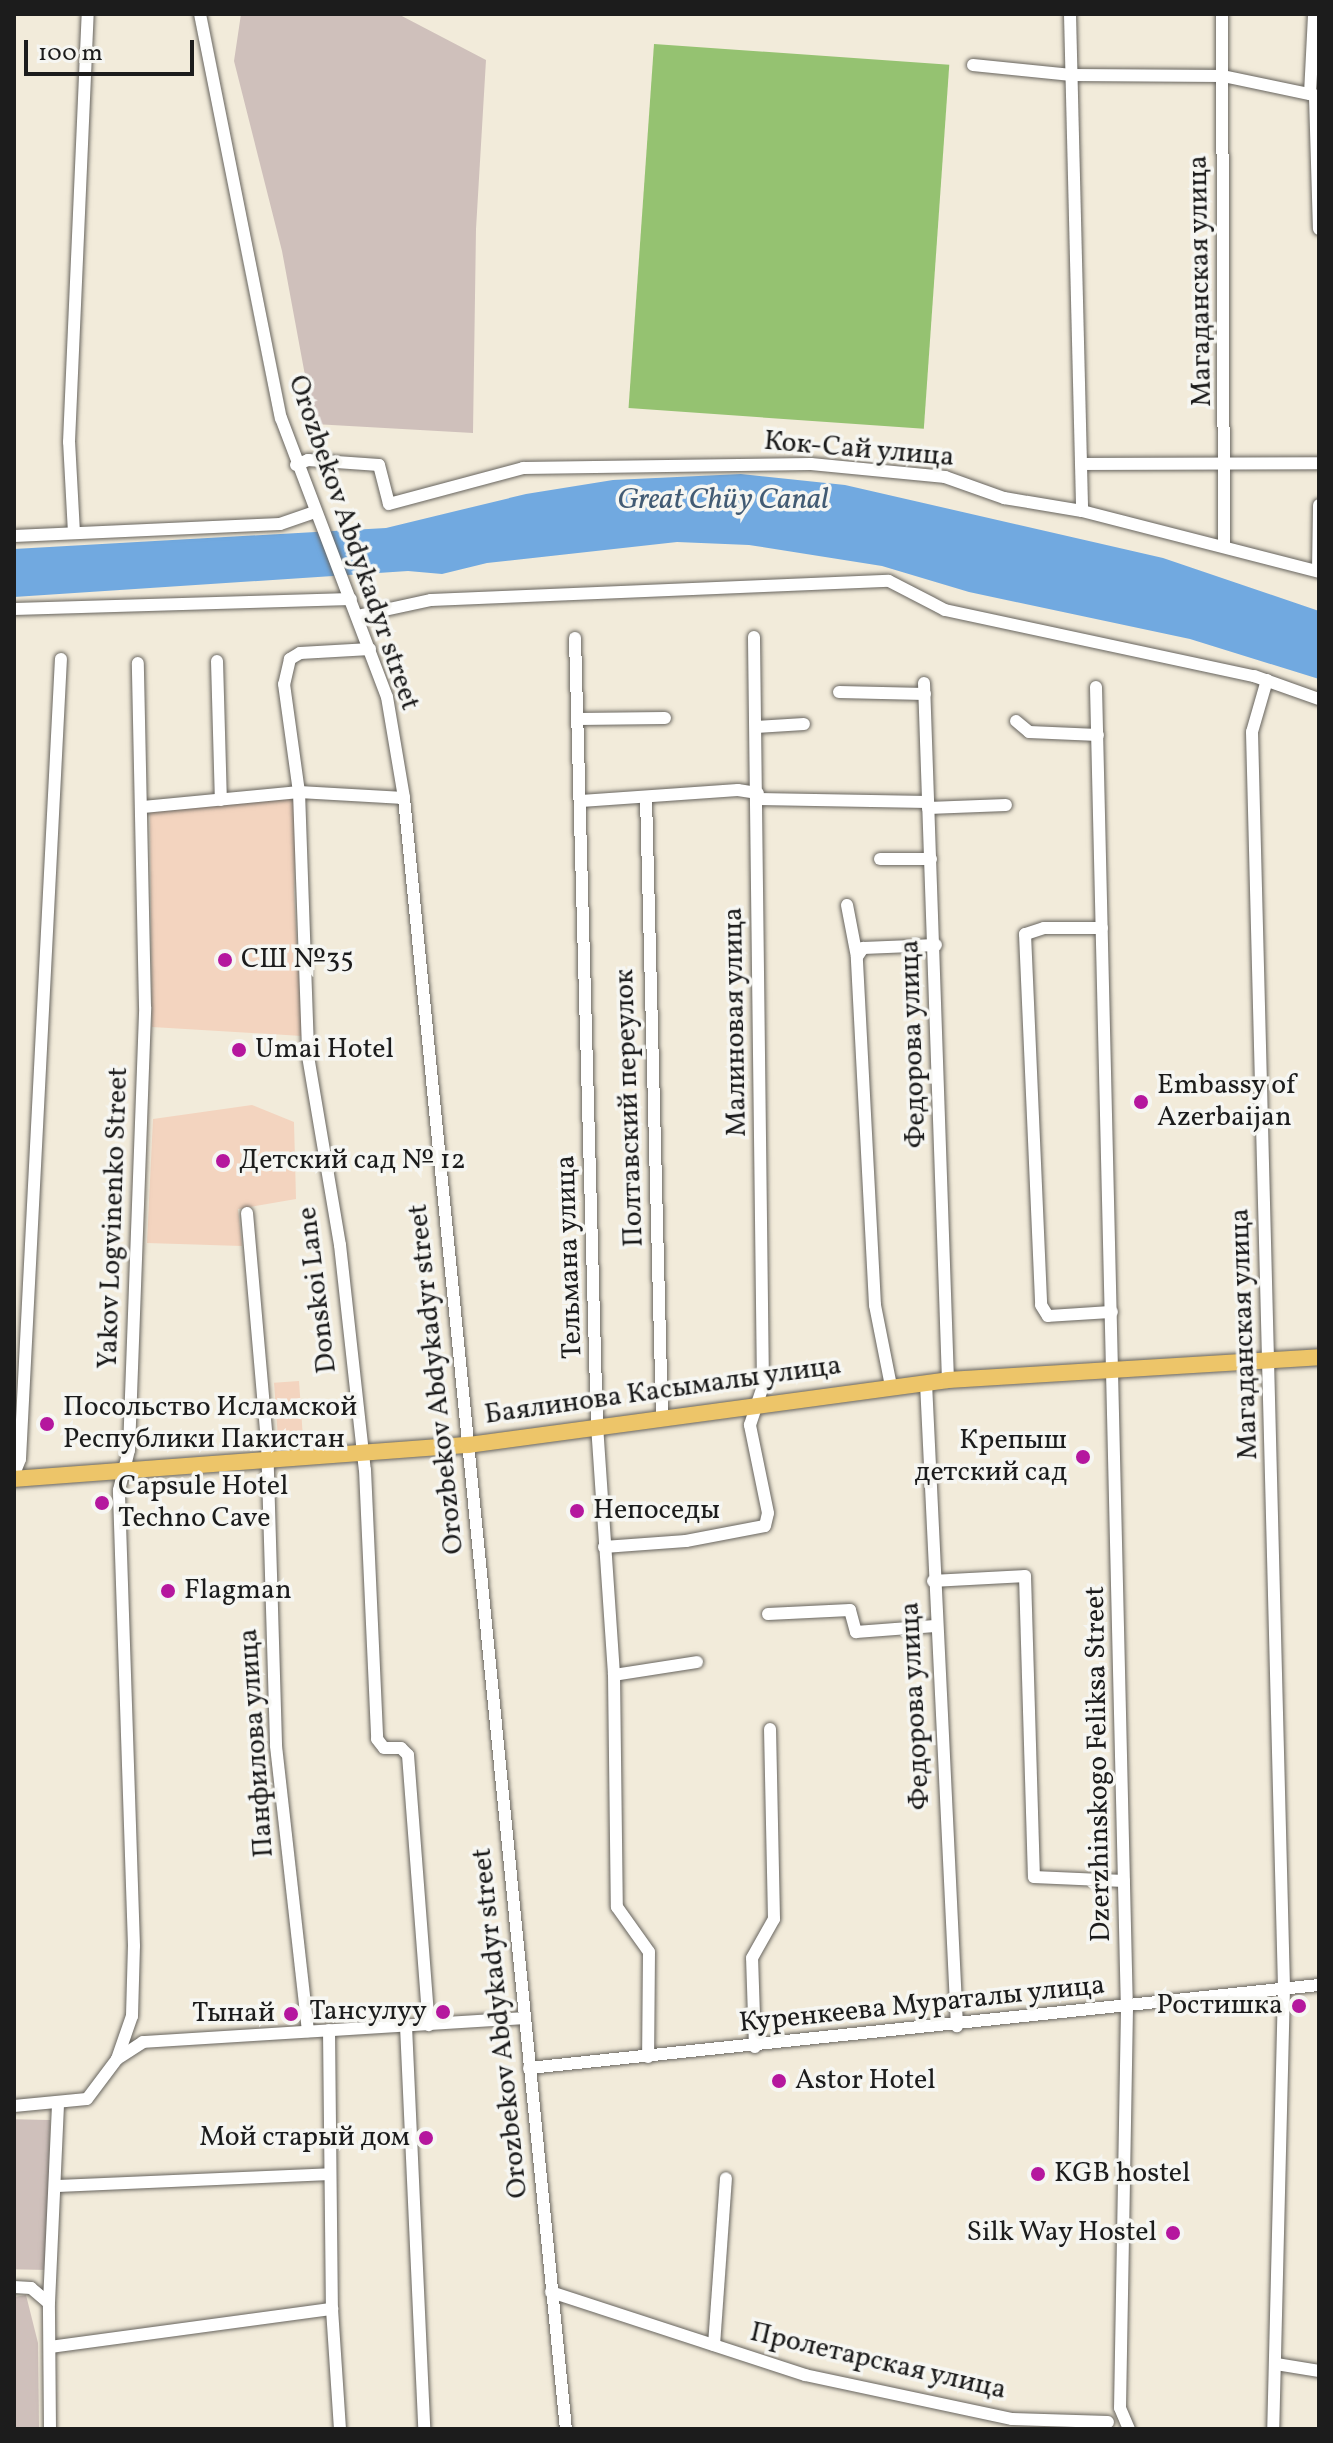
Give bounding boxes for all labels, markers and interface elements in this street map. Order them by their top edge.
scale bar [28,24,198,74]
text: 100 m [38,37,103,71]
street label: Магаданская улица [1182,154,1220,408]
street label: Orozbekov Abdykadyr street [280,371,426,715]
street label: Кок-Сай улица [762,425,956,475]
water label: Great Chüy Canal [617,482,829,518]
street label: Малиновая улица [717,906,755,1138]
street label: Федорова улица [894,939,934,1149]
place label: СШ №35 [241,943,354,977]
marker: СШ №35 [216,951,234,969]
street label: Полтавский переулок [608,968,652,1248]
place label: Umai Hotel [255,1033,394,1067]
marker: Umai Hotel [230,1041,248,1059]
street label: Yakov Logvinenko Street [92,1066,136,1370]
place label: Embassy of Azerbaijan [1157,1069,1296,1135]
marker: Embassy of Azerbaijan [1132,1093,1150,1111]
place label: Детский сад № 12 [239,1144,466,1178]
marker: Детский сад № 12 [214,1152,232,1170]
street label: Тельмана улица [550,1154,590,1360]
street label: Orozbekov Abdykadyr street [402,1202,472,1556]
street label: Donskoi Lane [291,1205,345,1375]
street label: Магаданская улица [1224,1207,1266,1461]
street label: Баялинова Касымалы улица [482,1349,844,1433]
place label: Посольство Исламской Республики Пакистан [63,1391,357,1457]
marker: Посольство Исламской Республики Пакистан [38,1415,56,1433]
place label: Крепыш детский сад [915,1424,1067,1490]
marker: Крепыш детский сад [1074,1448,1092,1466]
place label: Capsule Hotel Techno Cave [118,1470,288,1536]
marker: Capsule Hotel Techno Cave [93,1494,111,1512]
place label: Непоседы [593,1494,720,1528]
marker: Непоседы [568,1502,586,1520]
place label: Flagman [184,1574,292,1608]
marker: Flagman [159,1582,177,1600]
street label: Dzerzhinskogo Feliksa Street [1079,1586,1119,1942]
street label: Федорова улица [894,1601,938,1811]
street label: Панфилова улица [232,1627,282,1859]
street label: Orozbekov Abdykadyr street [466,1846,536,2200]
street label: Куренкеева Мураталы улица [737,1969,1107,2041]
place label: Ростишка [1157,1989,1283,2023]
place label: Тансулуу [309,1995,427,2029]
place label: Тынай [192,1997,275,2031]
marker: Ростишка [1290,1997,1308,2015]
marker: Тансулуу [434,2003,452,2021]
marker: Тынай [282,2005,300,2023]
place label: Astor Hotel [795,2064,936,2098]
marker: Astor Hotel [770,2072,788,2090]
place label: Мой старый дом [199,2121,410,2155]
marker: Мой старый дом [417,2129,435,2147]
place label: KGB hostel [1054,2157,1190,2191]
marker: KGB hostel [1029,2165,1047,2183]
place label: Silk Way Hostel [965,2216,1157,2250]
marker: Silk Way Hostel [1164,2224,1182,2242]
street label: Пролетарская улица [746,2316,1010,2408]

